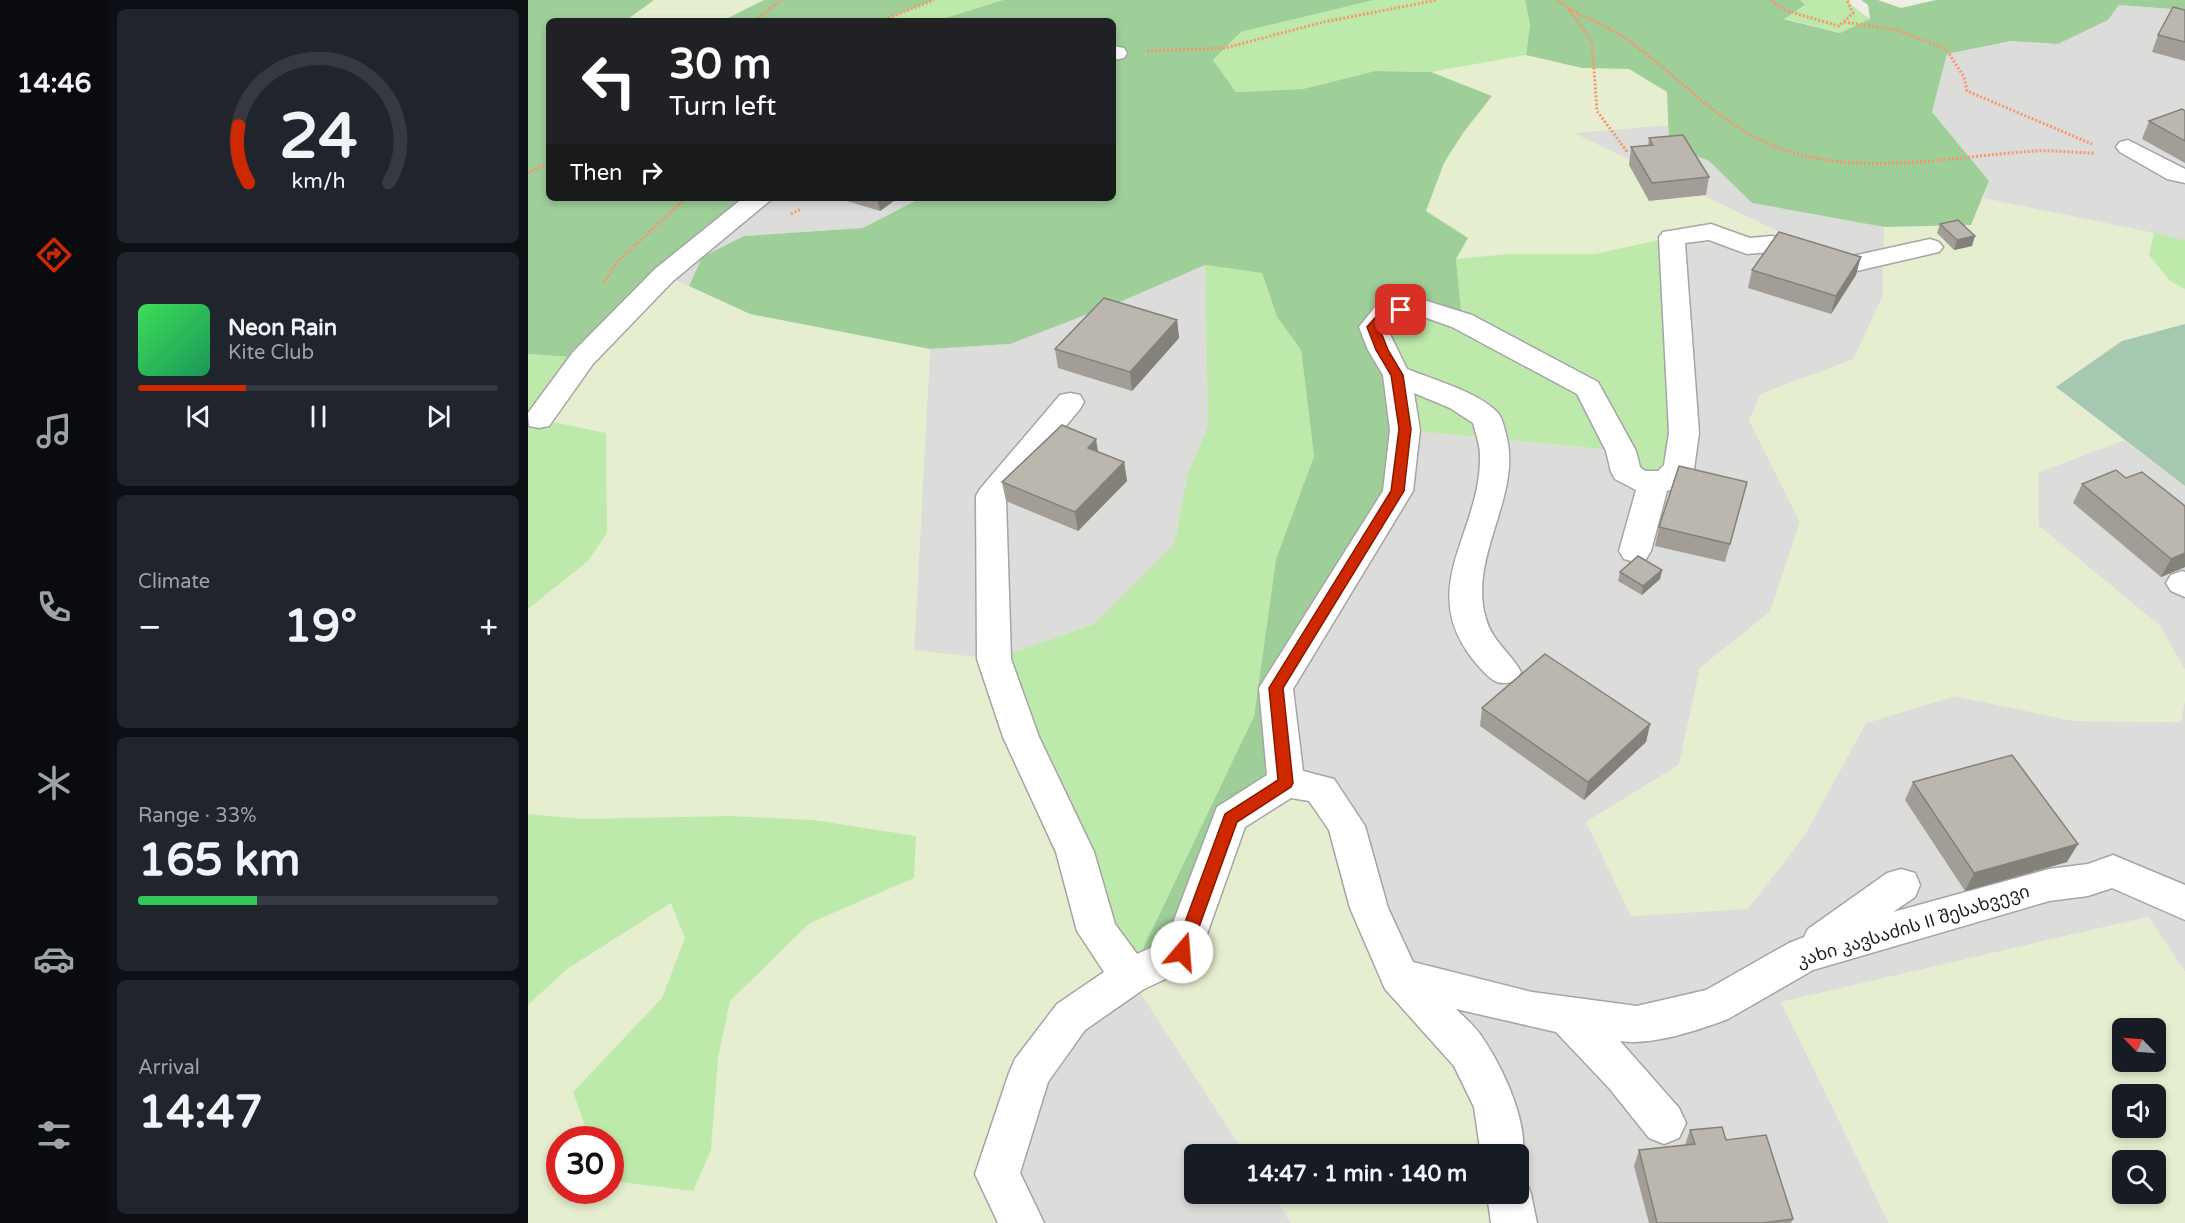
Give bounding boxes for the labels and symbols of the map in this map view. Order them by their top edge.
pin [1375,284,1426,335]
street label: კახი კავსაძის II შესახვევი [1794,880,2032,972]
position arrow [1150,920,1214,984]
north arrow [2112,1018,2166,1072]
speed limit sign: 30 [546,1126,624,1204]

